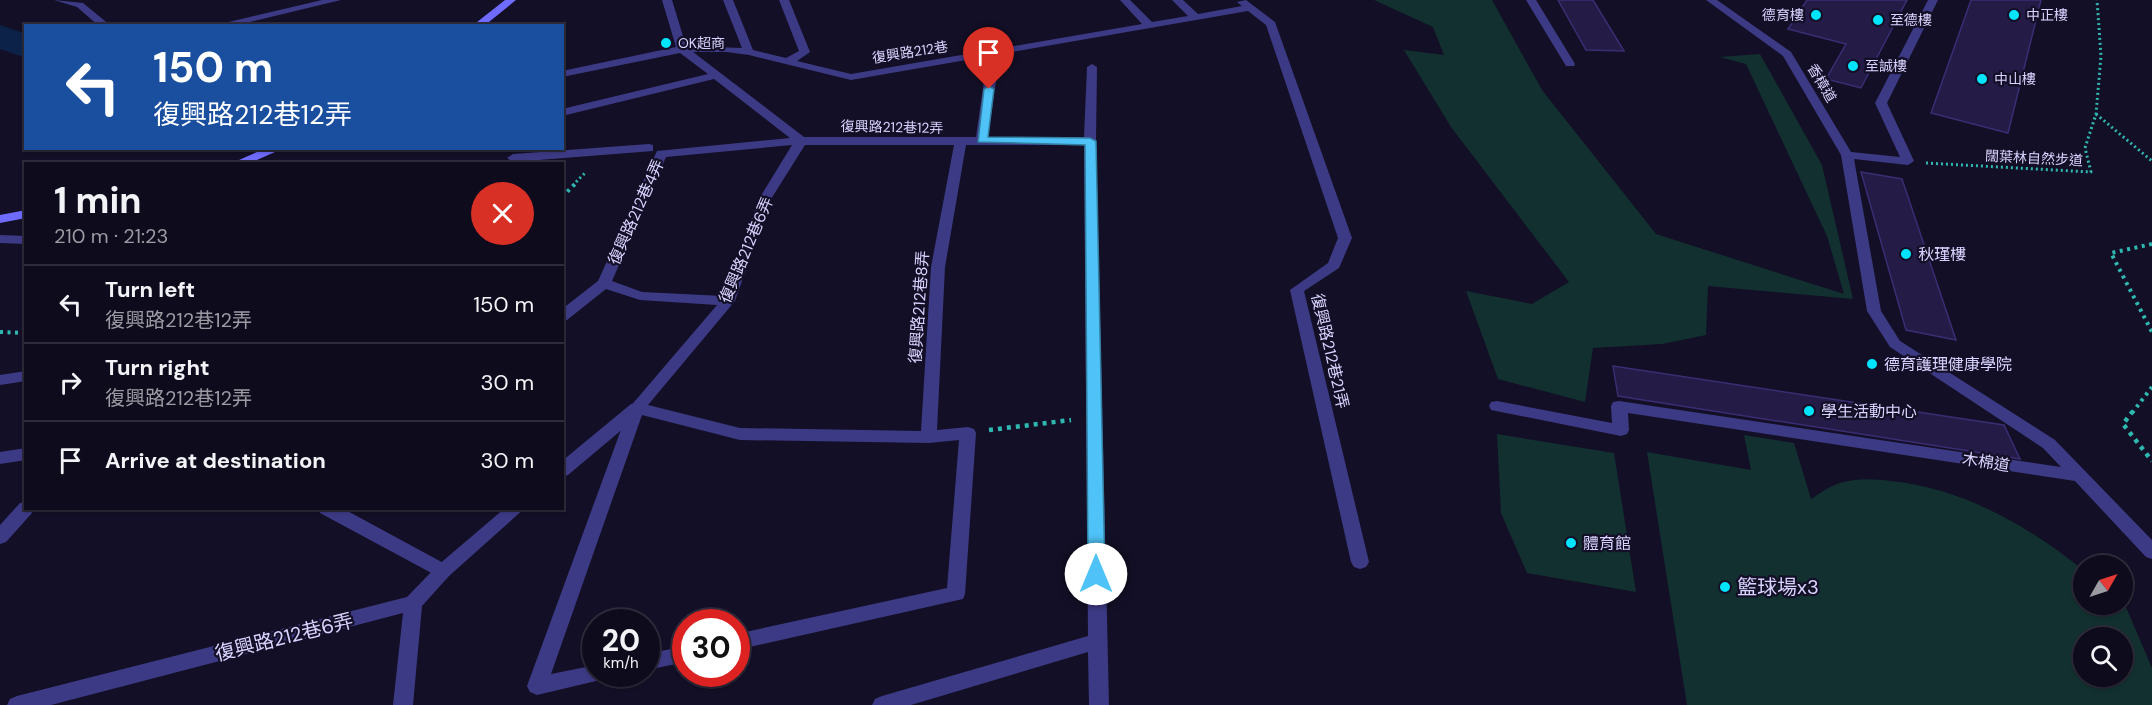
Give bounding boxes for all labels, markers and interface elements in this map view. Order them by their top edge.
place label: 德育樓 [1762,6,1804,24]
place label: 中正樓 [2026,6,2068,24]
marker: 德育樓 [1809,8,1823,22]
marker: 中正樓 [2007,8,2021,22]
place label: 至德樓 [1890,11,1932,29]
marker: 至德樓 [1871,13,1885,27]
pin [963,27,1014,89]
place label: OK超商 [678,34,725,52]
marker: OK超商 [659,36,673,50]
icon: arrive [972,36,1005,69]
street label: 復興路212巷 [871,37,949,67]
text: 150 m [153,40,273,95]
icon: left [54,48,132,126]
place label: 至誠樓 [1865,57,1907,75]
marker: 至誠樓 [1846,59,1860,73]
street label: 香樟道 [1803,60,1841,106]
place label: 中山樓 [1994,70,2036,88]
marker: 中山樓 [1975,72,1989,86]
text: 復興路212巷12弄 [153,97,352,132]
street label: 復興路212巷12弄 [840,117,944,137]
street label: 闊葉林自然步道 [1985,146,2083,170]
street label: 復興路212巷4弄 [603,156,669,268]
text: 1 min [54,177,142,224]
button: close [471,182,534,245]
street label: 復興路212巷6弄 [714,194,778,306]
text: 210 m · 21:23 [54,223,168,249]
place label: 秋瑾樓 [1918,244,1966,265]
marker: 秋瑾樓 [1899,247,1913,261]
street label: 復興路212巷8弄 [905,250,933,364]
text: Turn left [105,275,195,304]
icon: left [54,288,87,321]
text: 150 m [473,290,534,319]
street label: 復興路212巷21弄 [1307,291,1353,411]
text: 復興路212巷12弄 [105,307,252,333]
text: Turn right [105,353,210,382]
place label: 德育護理健康學院 [1884,354,2012,375]
marker: 德育護理健康學院 [1865,357,1879,371]
icon: right [54,366,87,399]
text: 30 m [480,368,534,397]
text: 復興路212巷12弄 [105,385,252,411]
place label: 學生活動中心 [1821,401,1917,422]
marker: 學生活動中心 [1802,404,1816,418]
icon: arrive [54,444,87,477]
text: Arrive at destination [105,446,326,475]
text: 30 m [480,446,534,475]
street label: 木棉道 [1961,448,2011,476]
place label: 體育館 [1583,533,1631,554]
marker: 體育館 [1564,536,1578,550]
position arrow [1064,542,1128,606]
north arrow [2073,555,2133,615]
map controls [2073,555,2133,687]
place label: 籃球場x3 [1737,574,1819,600]
marker: 籃球場x3 [1718,580,1732,594]
street label: 復興路212巷6弄 [212,607,356,667]
speed limit sign: 30 [672,609,750,687]
text: 20 [602,621,640,660]
button: search [2073,627,2133,687]
text: km/h [603,653,639,673]

